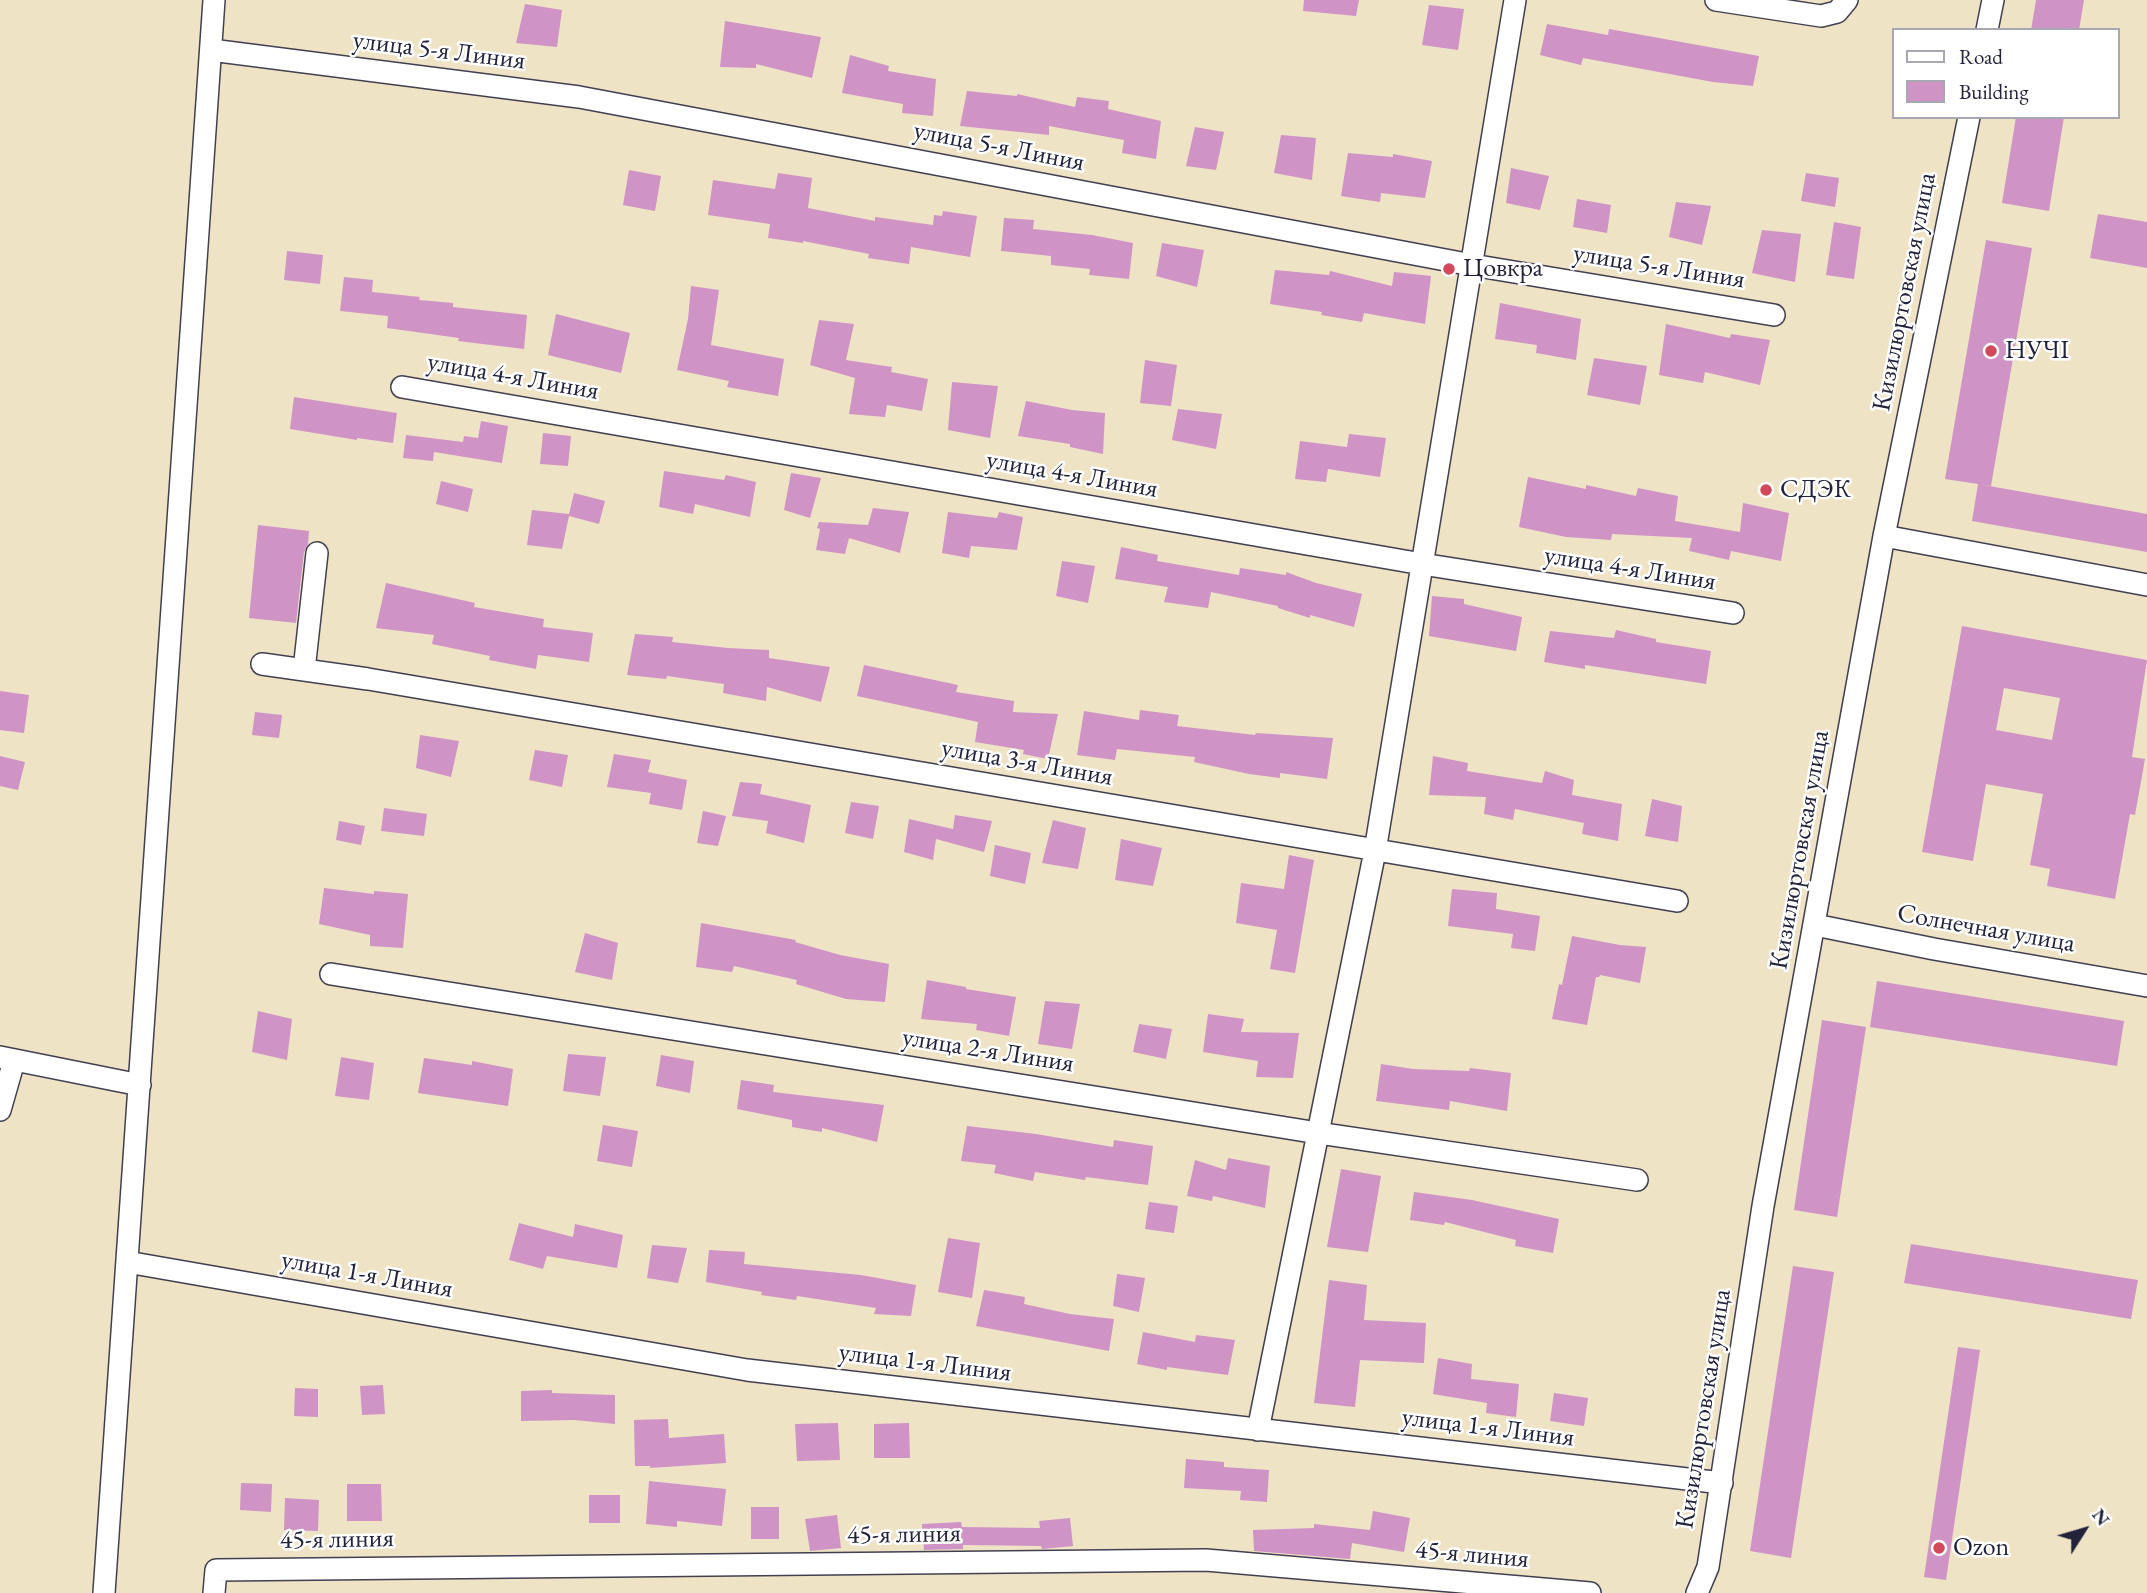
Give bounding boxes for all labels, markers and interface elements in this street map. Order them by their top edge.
street label: улица 5-я Линия [351,25,527,77]
legend [1892,28,2119,119]
text: Road [1959,43,2003,70]
text: Building [1959,78,2029,105]
street label: улица 5-я Линия [911,115,1087,179]
street label: Кизилюртовская улица [1867,170,1943,414]
street label: улица 5-я Линия [1571,238,1747,296]
place label: Цовкра [1463,253,1543,285]
marker: Цовкра [1441,261,1457,277]
place label: НУЧI [2005,335,2069,367]
marker: НУЧI [1983,343,1999,359]
street label: улица 4-я Линия [425,347,601,407]
street label: улица 4-я Линия [984,445,1160,505]
place label: СДЭК [1780,474,1851,506]
marker: СДЭК [1758,482,1774,498]
street label: улица 4-я Линия [1542,540,1718,598]
street label: Кизилюртовская улица [1764,728,1836,972]
street label: улица 3-я Линия [939,733,1115,793]
street label: Солнечная улица [1895,898,2077,960]
street label: улица 2-я Линия [900,1022,1076,1080]
street label: улица 1-я Линия [279,1245,455,1305]
street label: Кизилюртовская улица [1670,1287,1738,1531]
street label: улица 1-я Линия [837,1337,1013,1389]
street label: улица 1-я Линия [1400,1402,1576,1454]
north arrow [2049,1495,2119,1565]
text: N [2087,1503,2116,1531]
street label: 45-я линия [847,1518,961,1552]
street label: 45-я линия [280,1523,394,1557]
place label: Ozon [1953,1532,2009,1564]
street label: 45-я линия [1414,1534,1530,1576]
marker: Ozon [1931,1540,1947,1556]

